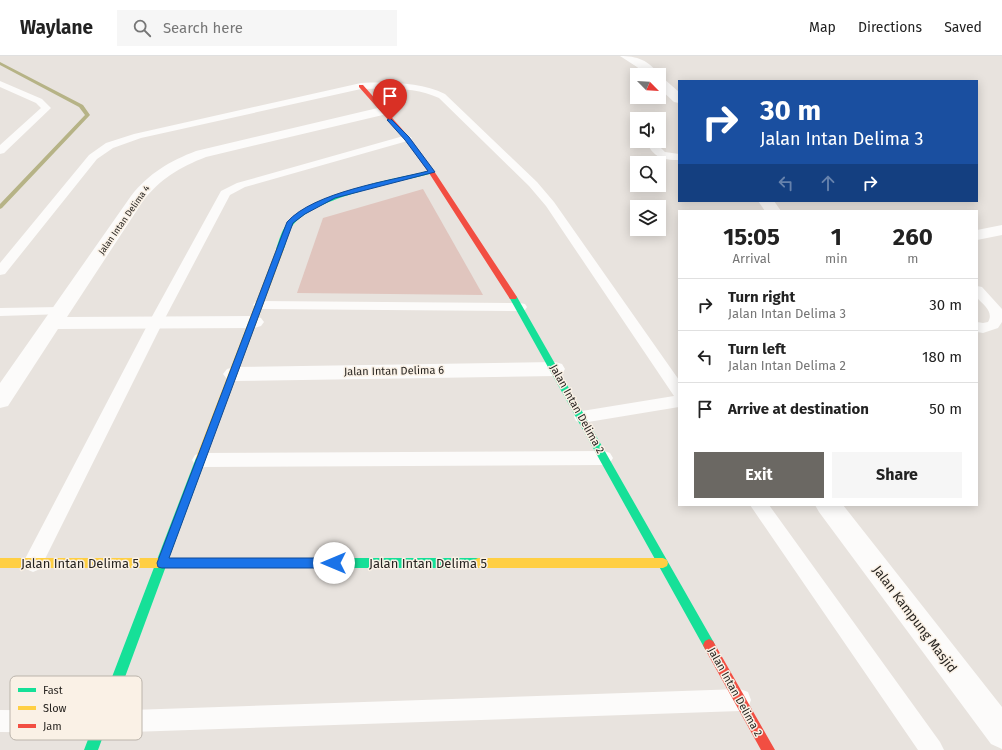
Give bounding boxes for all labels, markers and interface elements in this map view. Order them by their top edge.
search box [117,10,397,46]
text: Waylane [20,16,93,39]
icon: search [131,17,153,39]
text: Search here [163,19,243,37]
text: Map [809,19,836,36]
text: Directions [858,19,922,36]
text: Saved [944,19,982,36]
north arrow [630,68,666,104]
map controls [630,68,666,236]
pin [373,79,407,120]
icon: arrive [379,85,401,107]
text: 30 m [760,94,821,127]
icon: right [694,96,746,148]
button: sound [630,112,666,148]
text: Jalan Intan Delima 3 [760,128,923,150]
button: search [630,156,666,192]
icon: left [775,172,797,194]
icon: ahead [817,172,839,194]
icon: right [859,172,881,194]
street label: Jalan Intan Delima 4 [96,183,152,256]
button: layers [630,200,666,236]
text: 15:05 [723,223,780,251]
text: 1 [831,223,842,251]
text: 260 [893,223,933,251]
text: Arrival [733,251,771,266]
text: min [825,251,848,266]
text: m [907,251,918,266]
text: Turn right [728,288,795,306]
icon: right [694,294,716,316]
text: 30 m [929,296,962,314]
text: Jalan Intan Delima 3 [728,306,846,321]
text: Turn left [728,340,786,358]
icon: left [694,346,716,368]
text: 180 m [922,348,962,366]
text: Jalan Intan Delima 2 [728,358,846,373]
street label: Jalan Intan Delima 2 [547,362,607,456]
street label: Jalan Intan Delima 6 [344,364,444,378]
icon: arrive [694,398,716,420]
text: Arrive at destination [728,400,869,418]
text: 50 m [929,400,962,418]
button: Exit [694,452,824,498]
button: Share [832,452,962,498]
position arrow [313,542,355,584]
street label: Jalan Intan Delima 5 [21,556,139,571]
street label: Jalan Intan Delima 5 [369,556,487,571]
street label: Jalan Kampung Masjid [870,563,960,675]
street label: Jalan Intan Delima 2 [705,645,765,739]
legend [10,676,142,740]
text: Fast [43,684,63,697]
text: Slow [43,702,67,715]
text: Jam [43,720,62,733]

